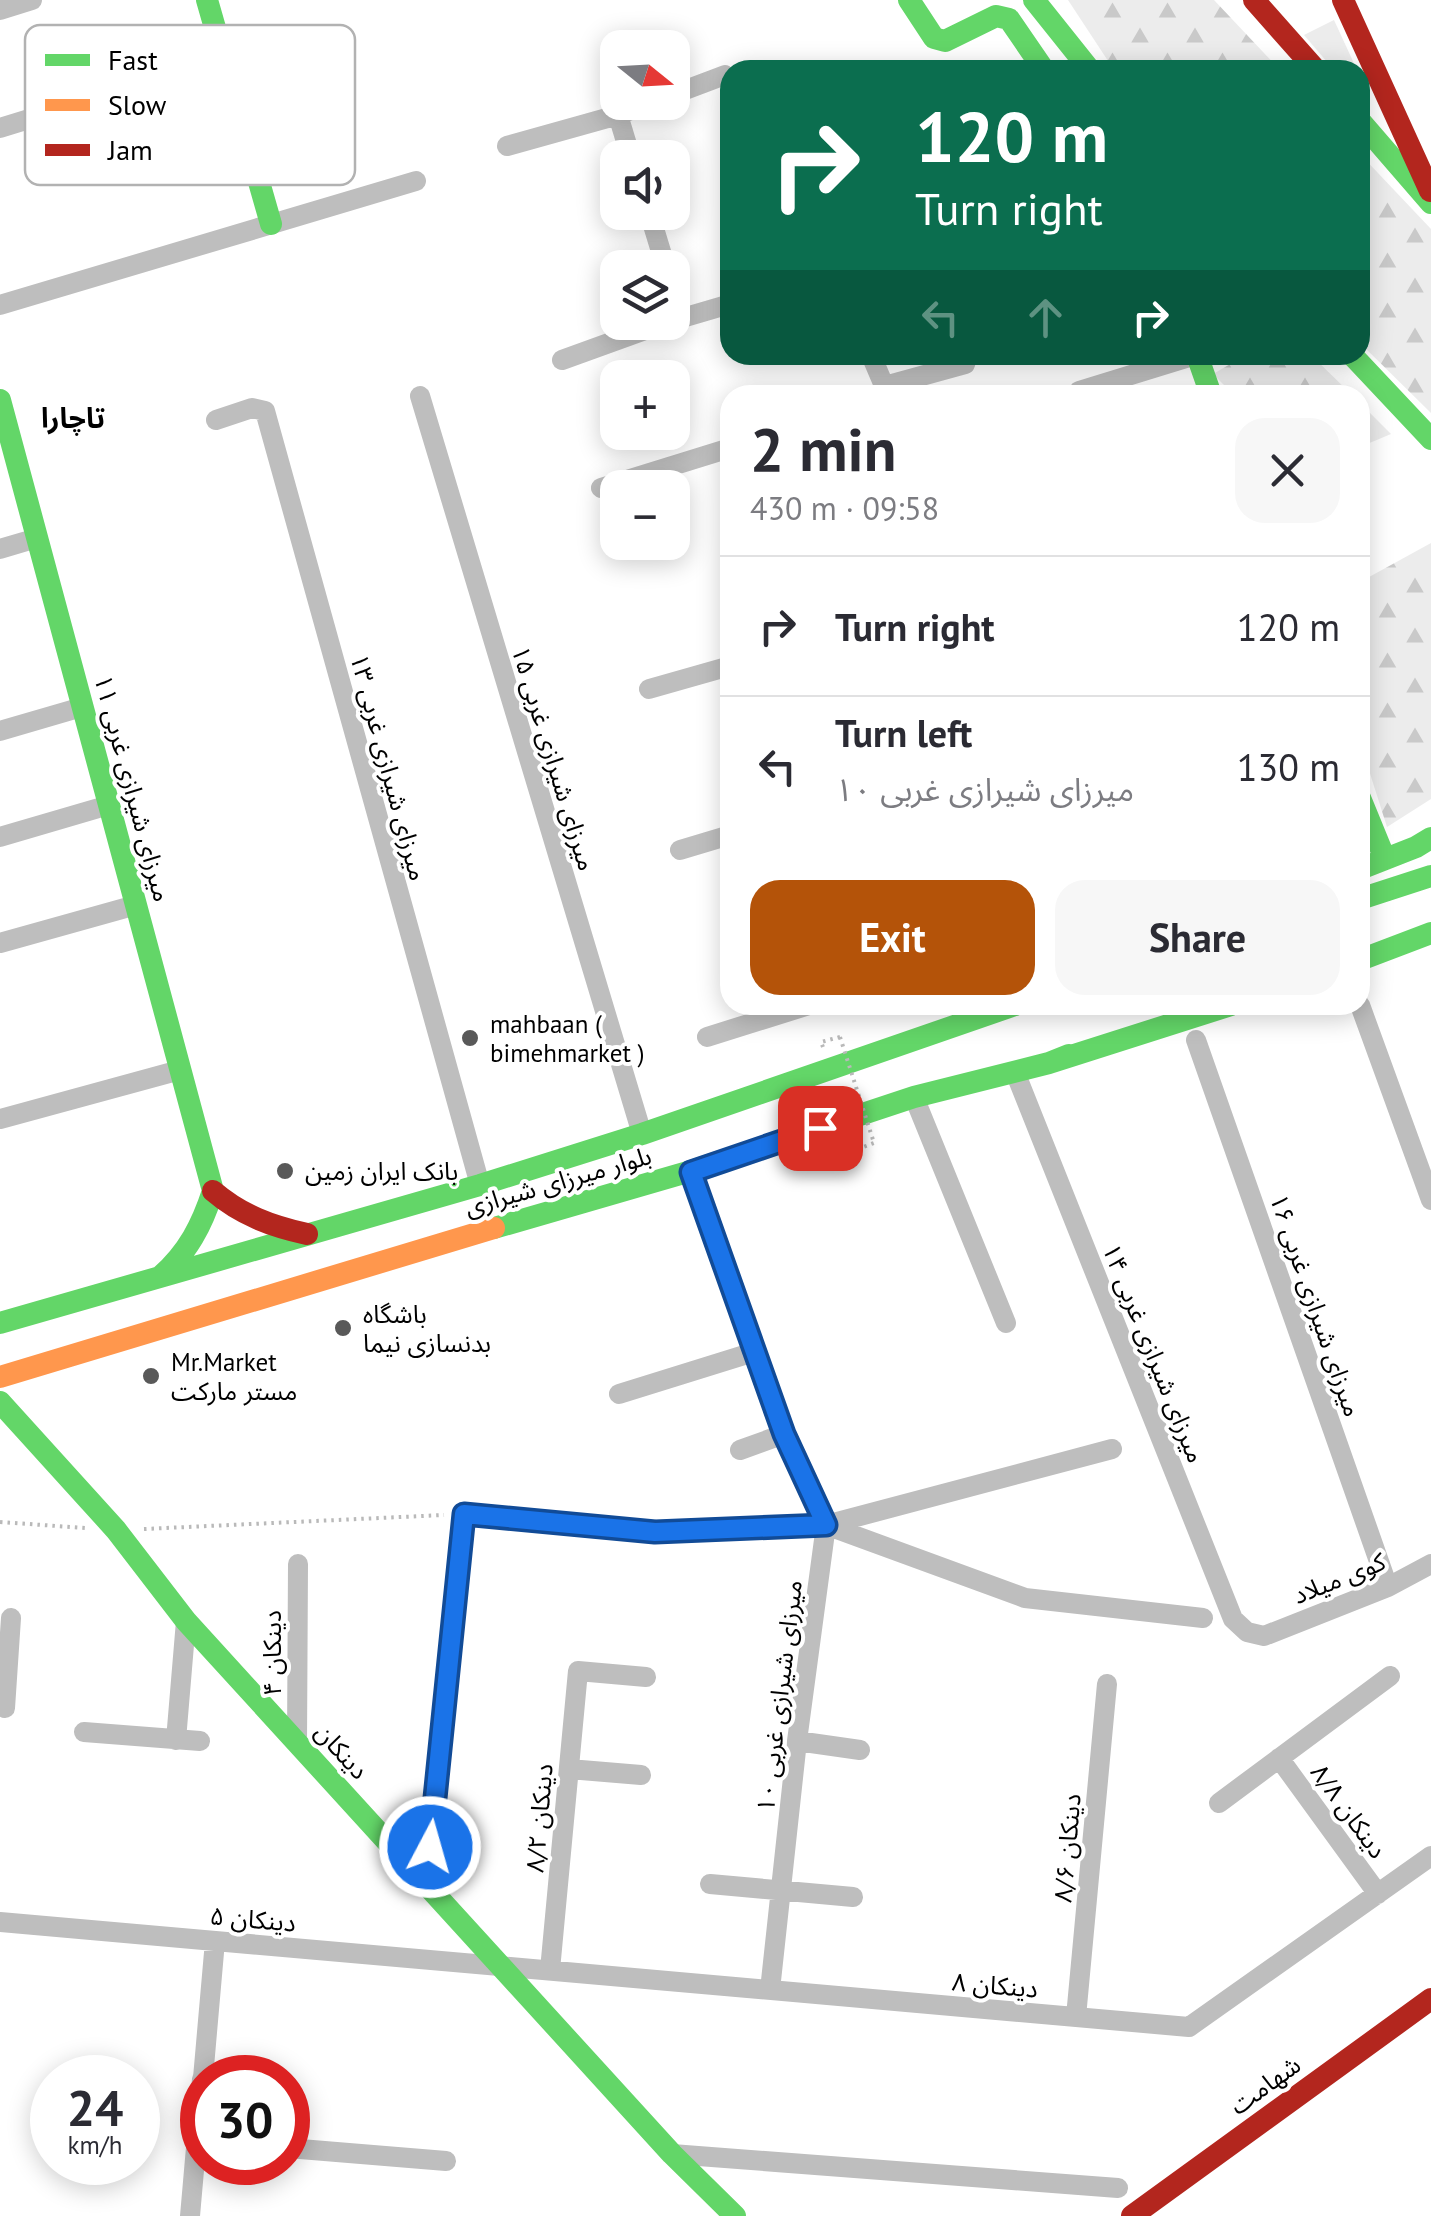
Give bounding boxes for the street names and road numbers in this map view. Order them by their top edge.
street label: ۱۵ میرزای شیرازی غربی [505,642,603,874]
street label: ۱۳ میرزای شیرازی غربی [343,650,435,884]
street label: میرزای شیرازی غربی ۱۱ [87,671,179,905]
street label: بلوار میرزای شیرازی [461,1139,655,1223]
street label: ۱۶ میرزای شیرازی غربی [1263,1189,1369,1421]
street label: ۱۴ میرزای شیرازی غربی [1095,1239,1213,1467]
street label: کوی میلاد [1288,1545,1391,1611]
street label: ۱۰ میرزای شیرازی غربی [749,1578,809,1814]
street label: دینکان ۴ [256,1610,288,1696]
street label: دینکان [308,1716,376,1786]
street label: ۸/۸ دینکان [1304,1757,1394,1865]
street label: دینکان ۸/۲ [518,1762,560,1874]
street label: ۸/۶ دینکان [1046,1792,1088,1904]
street label: ۵ دینکان [209,1899,297,1939]
street label: ۸ دینکان [951,1965,1039,2005]
street label: شهامت [1223,2049,1307,2121]

